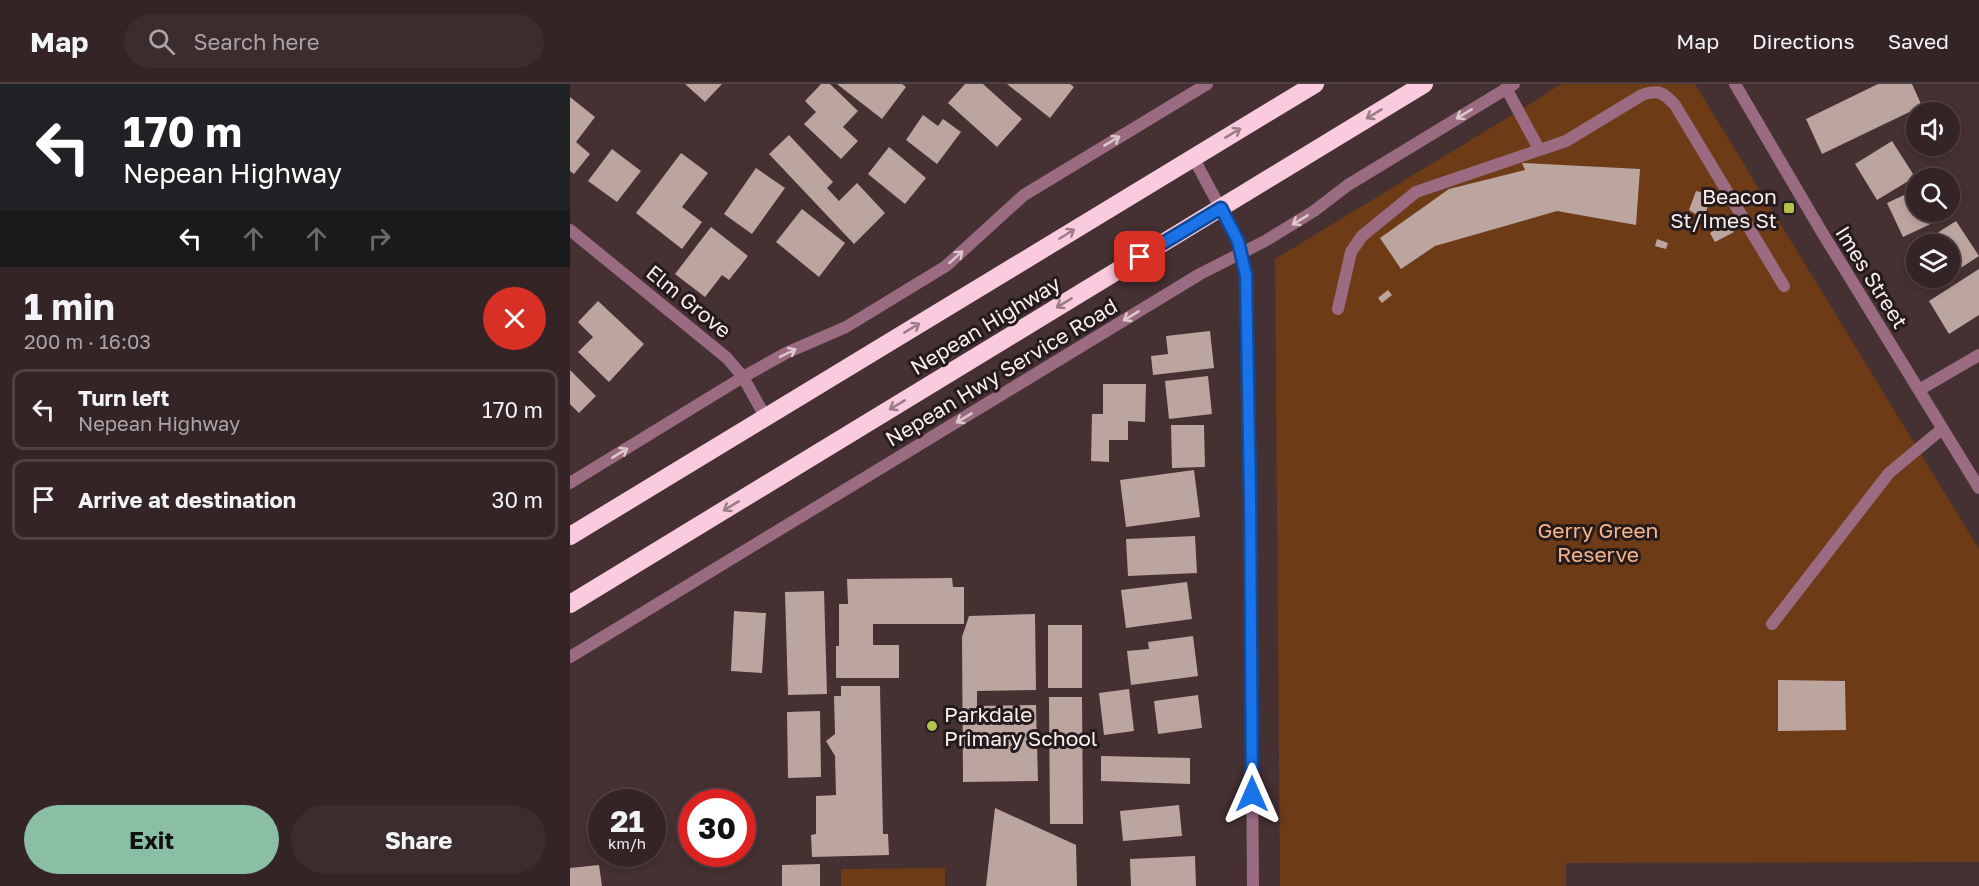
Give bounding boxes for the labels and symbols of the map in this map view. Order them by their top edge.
one-way arrow [1366,109,1383,121]
one-way arrow [1456,109,1473,121]
one-way arrow [1224,126,1241,138]
one-way arrow [1103,135,1120,147]
place label: Beacon St/Imes St [1670,183,1777,233]
marker: Beacon St/Imes St [1782,201,1796,215]
one-way arrow [1292,214,1309,226]
street label: Imes Street [1830,221,1914,333]
one-way arrow [1058,227,1075,239]
pin [1114,231,1165,282]
one-way arrow [949,250,964,264]
street label: Elm Grove [641,259,737,343]
street label: Nepean Highway [905,270,1065,380]
street label: Nepean Hwy Service Road [880,292,1122,452]
one-way arrow [1056,298,1073,310]
one-way arrow [1123,310,1140,322]
one-way arrow [903,322,920,334]
one-way arrow [778,347,796,358]
one-way arrow [889,399,906,411]
one-way arrow [956,412,973,424]
one-way arrow [611,446,628,458]
one-way arrow [722,500,739,513]
park label: Gerry Green Reserve [1537,517,1659,567]
place label: Parkdale Primary School [944,701,1098,751]
marker: Parkdale Primary School [925,719,939,733]
position arrow [1220,762,1284,826]
speed limit sign: 30 [678,789,756,867]

